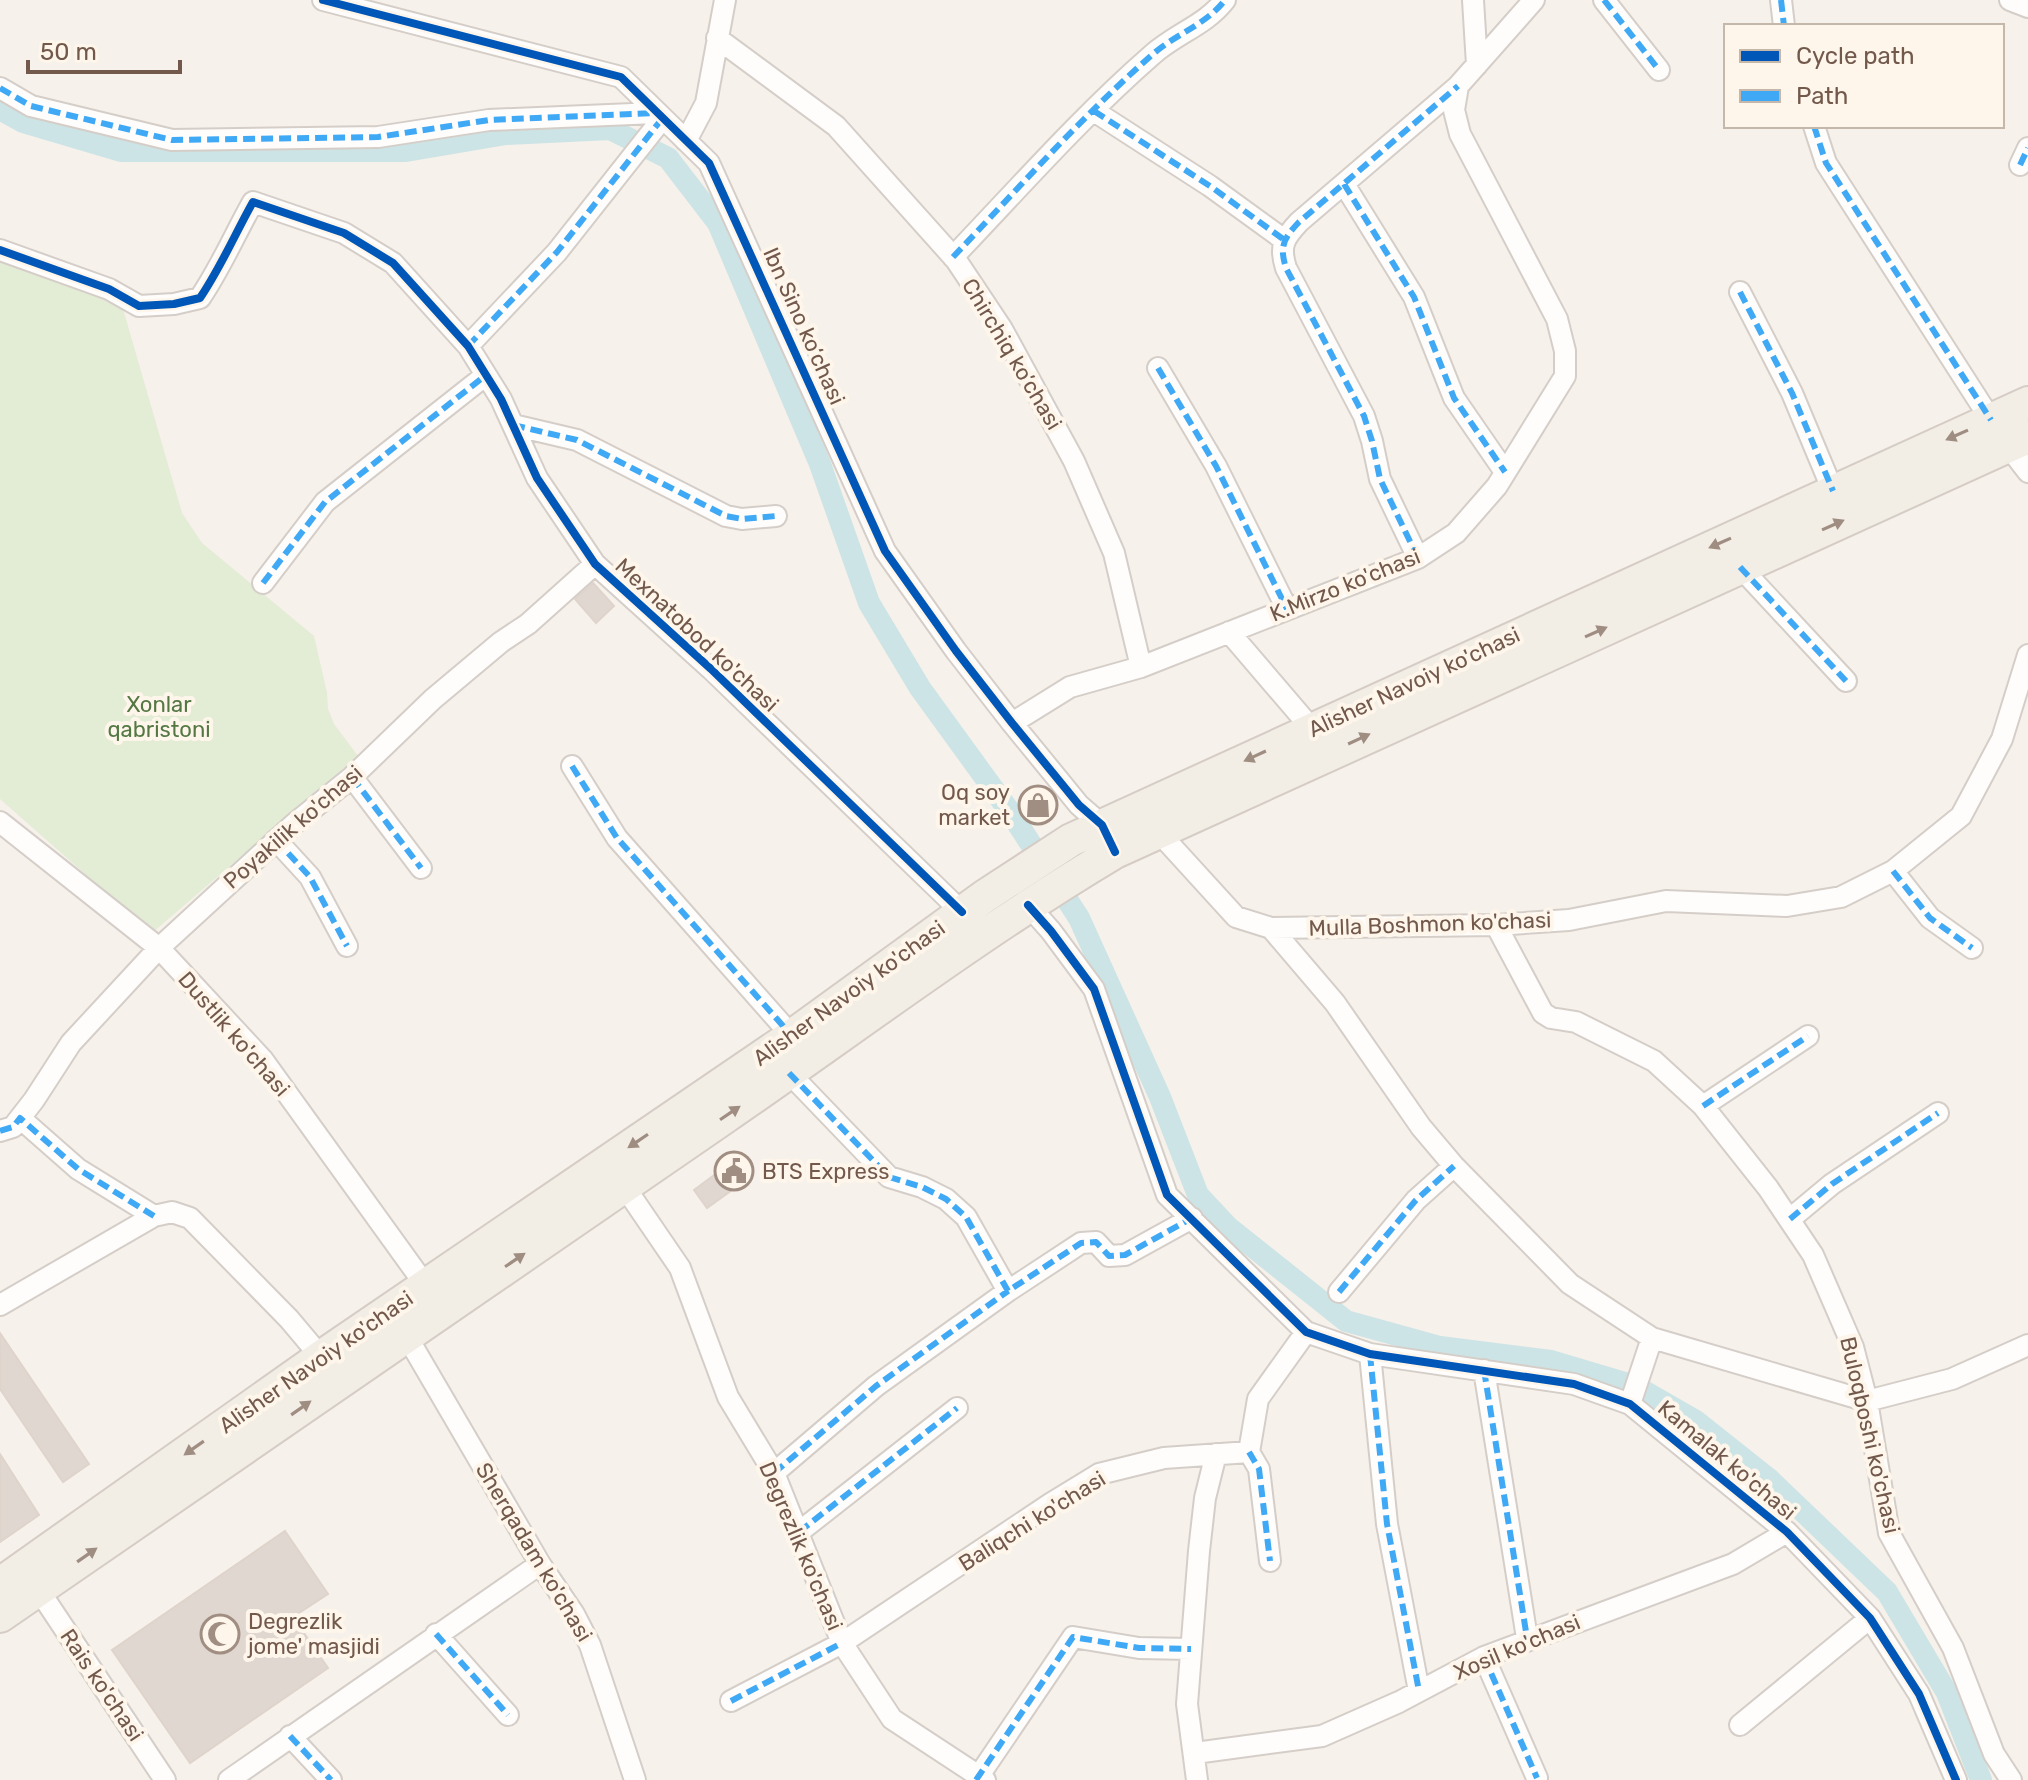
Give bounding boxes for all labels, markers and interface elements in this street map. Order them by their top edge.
scale bar [28,24,180,74]
legend [1724,24,2004,128]
text: 50 m [40,38,97,66]
text: Cycle path [1796,42,1915,70]
text: Path [1796,82,1848,110]
street label: Ibn Sino ko‘chasi [757,243,851,409]
street label: Chirchiq ko’chasi [956,273,1068,435]
one-way arrow [1945,428,1969,442]
one-way arrow [1821,518,1845,532]
one-way arrow [1708,536,1732,549]
street label: K.Mirzo ko'chasi [1266,543,1424,627]
street label: Mexnatobod ko'chasi [610,552,784,718]
street label: Alisher Navoiy ko'chasi [1304,621,1524,743]
one-way arrow [1584,625,1608,639]
park label: Xonlar qabristoni [107,691,211,743]
one-way arrow [1347,732,1371,746]
one-way arrow [1243,749,1266,763]
street label: Poyakilik ko'chasi [218,759,368,895]
place label: Oq soy market [938,779,1010,831]
shop icon: Oq soy market [1017,784,1059,826]
street label: Mulla Boshmon ko'chasi [1308,906,1552,942]
street label: Alisher Navoiy ko'chasi [748,914,950,1072]
street label: Dustlik ko'chasi [172,966,296,1102]
one-way arrow [719,1106,740,1121]
one-way arrow [627,1133,648,1148]
public building icon: BTS Express [713,1150,755,1192]
place label: BTS Express [762,1158,889,1185]
one-way arrow [505,1253,526,1268]
street label: Alisher Navoiy ko'chasi [214,1285,418,1439]
street label: Buloqboshi ko'chasi [1834,1334,1906,1536]
street label: Kamalak ko'chasi [1652,1394,1802,1526]
one-way arrow [291,1401,312,1416]
one-way arrow [183,1440,204,1455]
street label: Sherqadam ko'chasi [470,1458,598,1646]
street label: Degrezlik ko'chasi [753,1458,849,1634]
street label: Baliqchi ko'chasi [954,1465,1110,1577]
one-way arrow [77,1548,98,1563]
place label: Degrezlik jome' masjidi [247,1608,380,1660]
street label: Xosil ko'chasi [1450,1608,1584,1686]
mosque icon: Degrezlik jome' masjidi [199,1613,241,1655]
street label: Rais ko'chasi [55,1624,149,1746]

